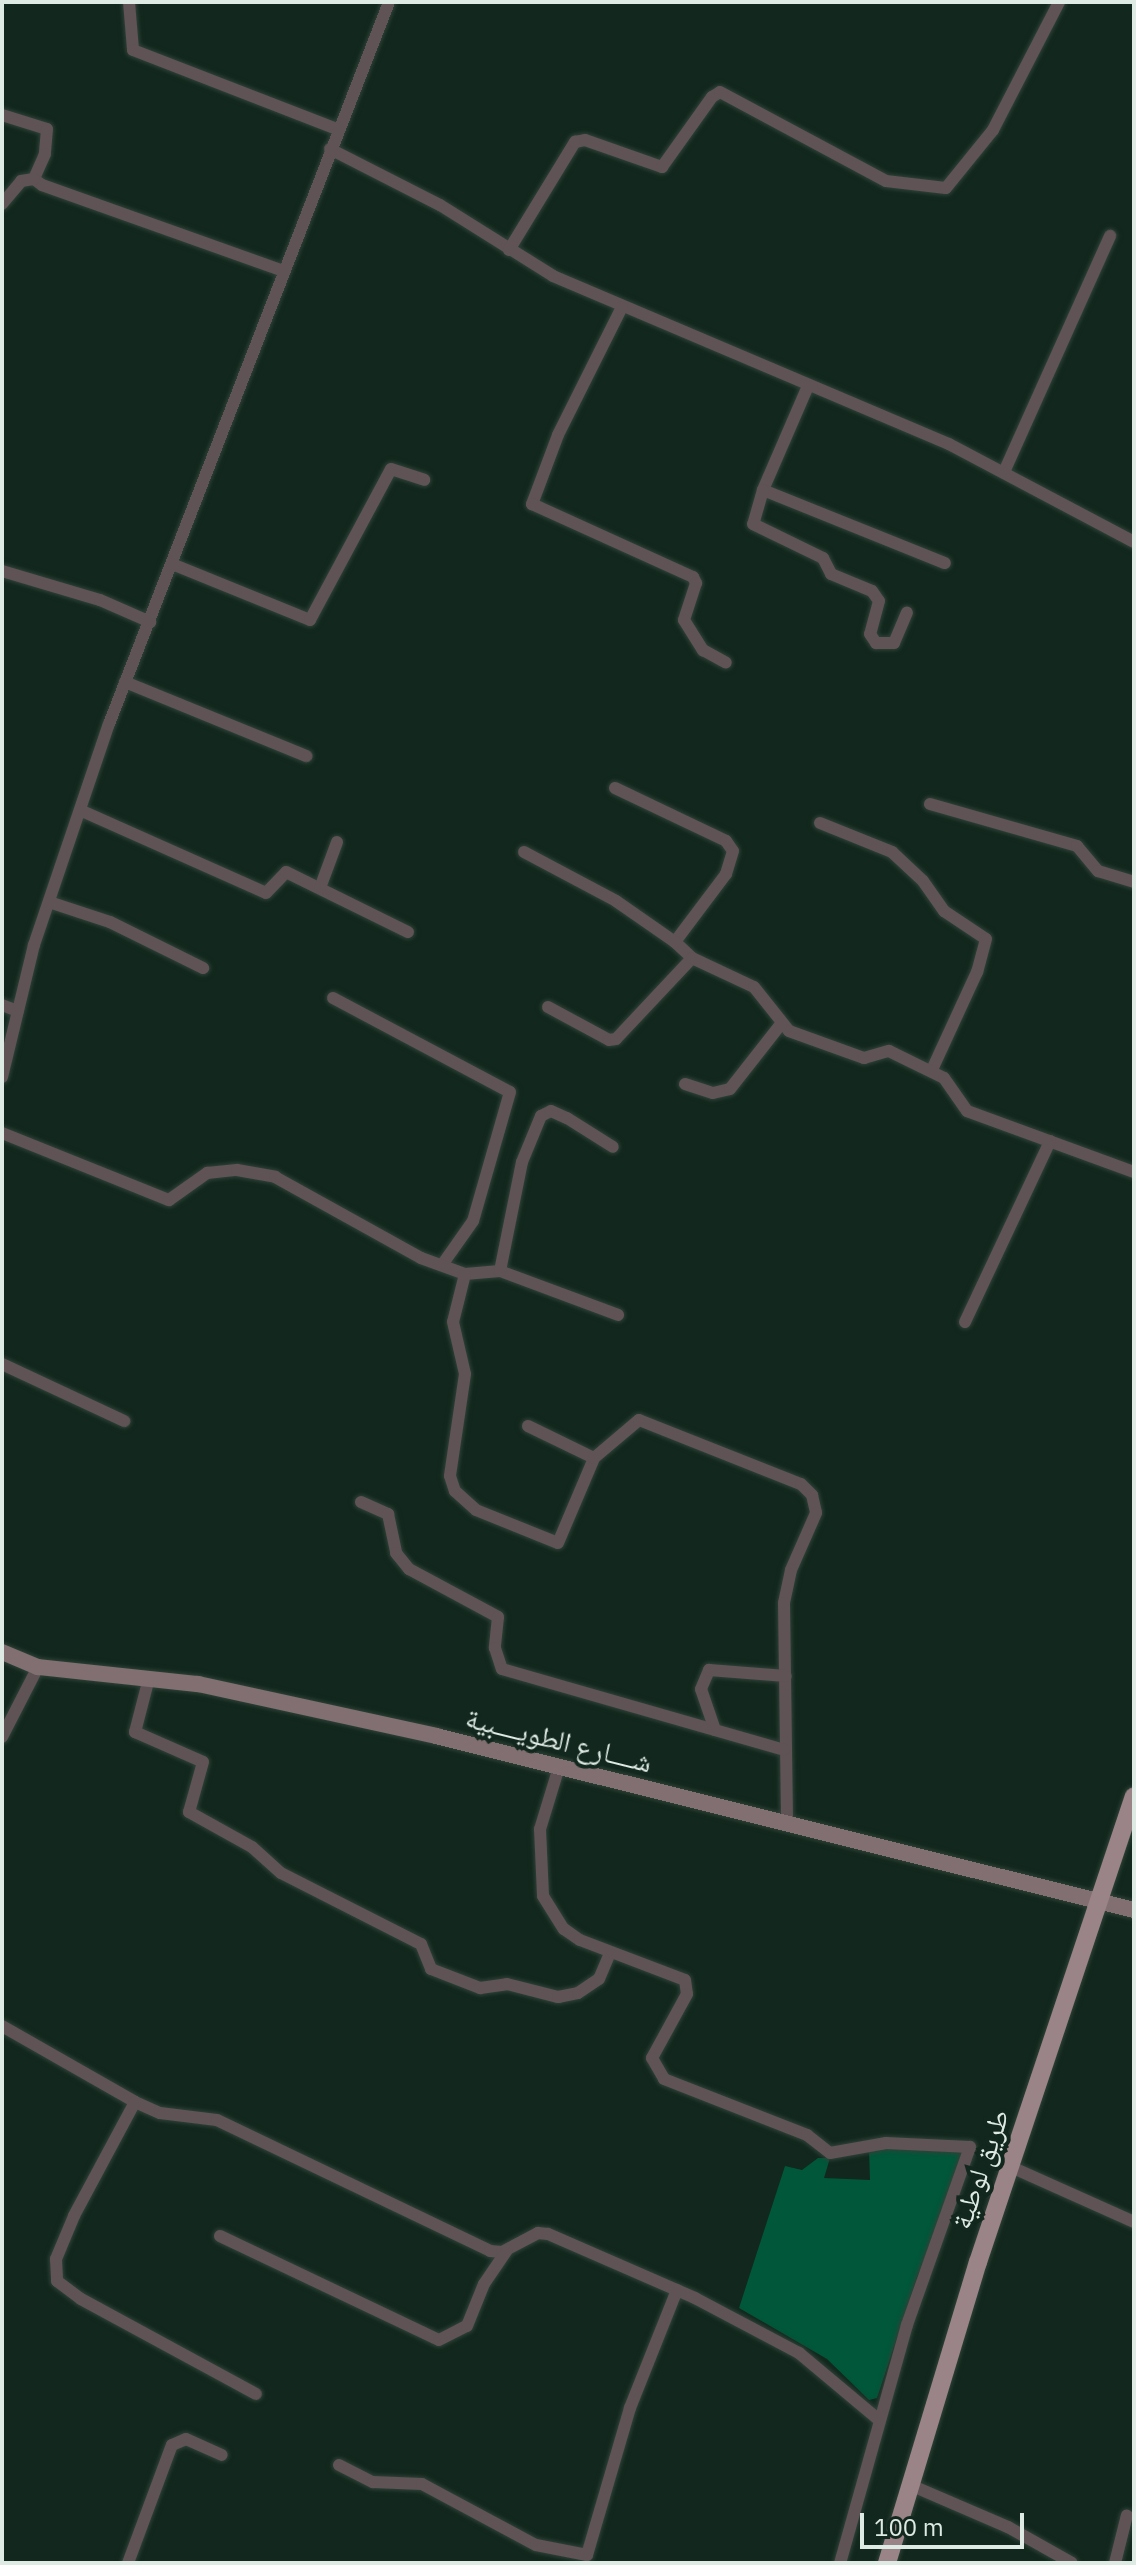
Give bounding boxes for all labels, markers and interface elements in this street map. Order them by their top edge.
street label: شــــارع الطويــــبية [462,1701,656,1779]
street label: طريق لوطية [944,2105,1016,2233]
scale bar [864,2497,1028,2547]
text: 100 m [874,2511,944,2543]

